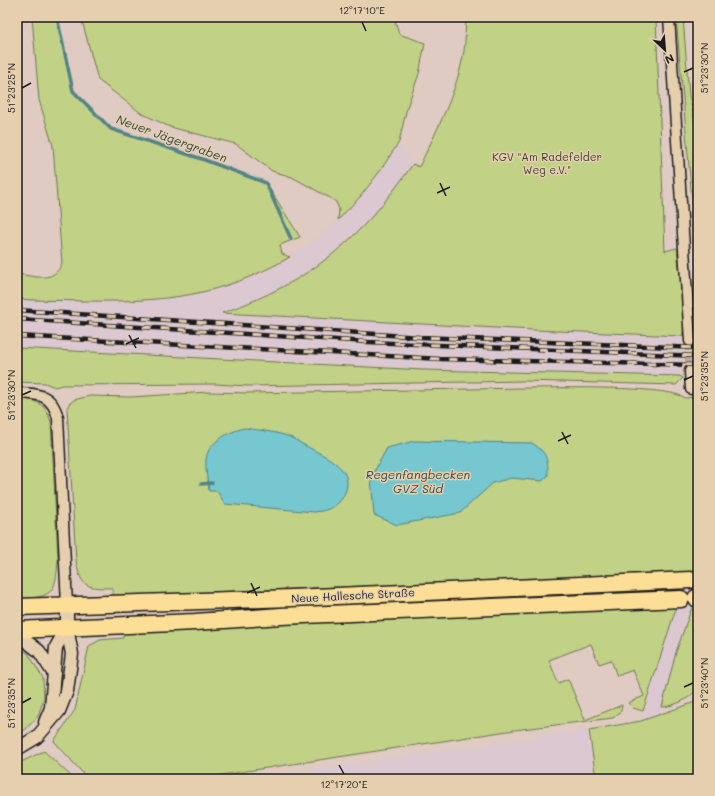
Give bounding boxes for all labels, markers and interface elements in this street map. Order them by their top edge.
text: 12°17'10"E [339,3,385,17]
north arrow [645,30,685,70]
text: 51°23'30"N [697,43,711,93]
text: N [663,51,677,68]
text: 51°23'25"N [4,63,18,113]
water label: Neuer Jägergraben [114,111,230,166]
park label: KGV "Am Radefelder Weg e.V." [492,149,602,177]
text: 51°23'35"N [697,351,711,401]
text: 51°23'30"N [4,370,18,420]
water label: Regenfangbecken GVZ Süd [366,466,471,496]
street label: Neue Hallesche Straße [291,584,415,606]
text: 51°23'40"N [697,658,711,708]
text: 51°23'35"N [4,678,18,728]
text: 12°17'20"E [320,777,368,791]

